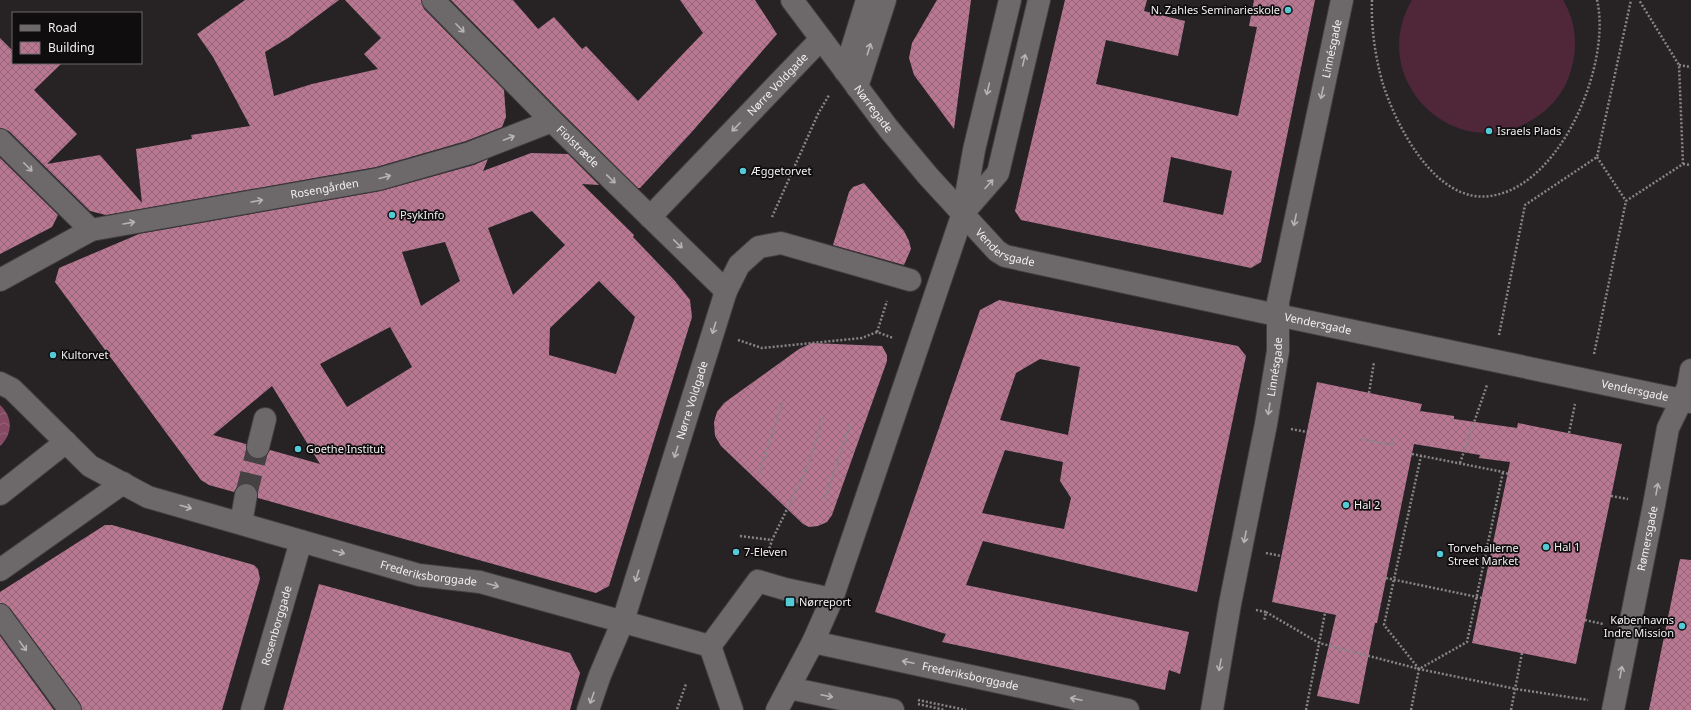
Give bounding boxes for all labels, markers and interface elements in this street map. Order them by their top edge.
place label: N. Zahles Seminarieskole [1151,2,1280,17]
marker: N. Zahles Seminarieskole [1283,5,1293,15]
legend [12,12,142,64]
street label: Linnésgade [1318,18,1345,79]
text: Road [48,19,77,36]
one-way arrow [455,23,465,33]
text: Building [48,39,95,56]
one-way arrow [866,43,873,56]
street label: Nørre Voldgade [743,49,811,119]
one-way arrow [1021,54,1029,67]
street label: Nørregade [851,82,897,136]
one-way arrow [984,82,992,95]
one-way arrow [1318,86,1326,99]
street label: Fiolstræde [554,122,603,170]
one-way arrow [731,122,741,132]
place label: Israels Plads [1497,123,1561,138]
marker: Israels Plads [1484,126,1494,136]
one-way arrow [502,134,514,142]
one-way arrow [23,162,33,172]
place label: Æggetorvet [750,163,811,178]
marker: Æggetorvet [738,166,748,176]
one-way arrow [378,173,391,180]
one-way arrow [606,174,616,184]
street label: Rosengården [289,175,360,202]
one-way arrow [984,178,993,189]
one-way arrow [250,197,263,205]
place label: PsykInfo [400,207,445,222]
marker: PsykInfo [387,210,397,220]
one-way arrow [1291,213,1299,226]
one-way arrow [122,219,135,227]
street label: Vendersgade [973,225,1036,269]
one-way arrow [673,239,683,249]
street label: Vendersgade [1283,309,1353,337]
one-way arrow [710,321,717,334]
street label: Linnésgade [1263,337,1285,397]
place label: Kultorvet [61,347,108,362]
marker: Kultorvet [48,350,58,360]
street label: Nørre Voldgade [672,359,711,441]
street label: Vendersgade [1600,375,1670,404]
one-way arrow [1265,402,1273,415]
place label: Goethe Institut [306,441,384,456]
marker: Goethe Institut [293,444,303,454]
one-way arrow [672,446,679,459]
one-way arrow [1653,483,1661,496]
place label: Hal 2 [1354,497,1380,512]
marker: Hal 2 [1341,500,1351,510]
one-way arrow [179,504,192,511]
street label: Rømersgade [1633,505,1661,572]
one-way arrow [1241,530,1249,543]
place label: Hal 1 [1554,539,1580,554]
place label: Torvehallerne Street Market [1448,540,1519,568]
marker: Hal 1 [1541,542,1551,552]
place label: 7-Eleven [744,544,787,559]
marker: 7-Eleven [731,547,741,557]
one-way arrow [332,549,345,556]
marker: Torvehallerne Street Market [1435,549,1445,559]
street label: Frederiksborggade [379,556,478,589]
one-way arrow [633,570,640,583]
one-way arrow [486,582,499,590]
street label: Rosenborggade [257,584,295,667]
place label: Nørreport [799,594,851,609]
marker: Nørreport [784,596,796,608]
place label: Københavns Indre Mission [1604,612,1674,640]
marker: Københavns Indre Mission [1677,621,1687,631]
one-way arrow [19,641,27,652]
one-way arrow [902,658,915,666]
street label: Frederiksborggade [921,658,1020,693]
one-way arrow [1216,658,1224,671]
one-way arrow [1617,666,1625,679]
one-way arrow [588,692,595,705]
one-way arrow [820,693,833,701]
one-way arrow [1070,694,1083,702]

